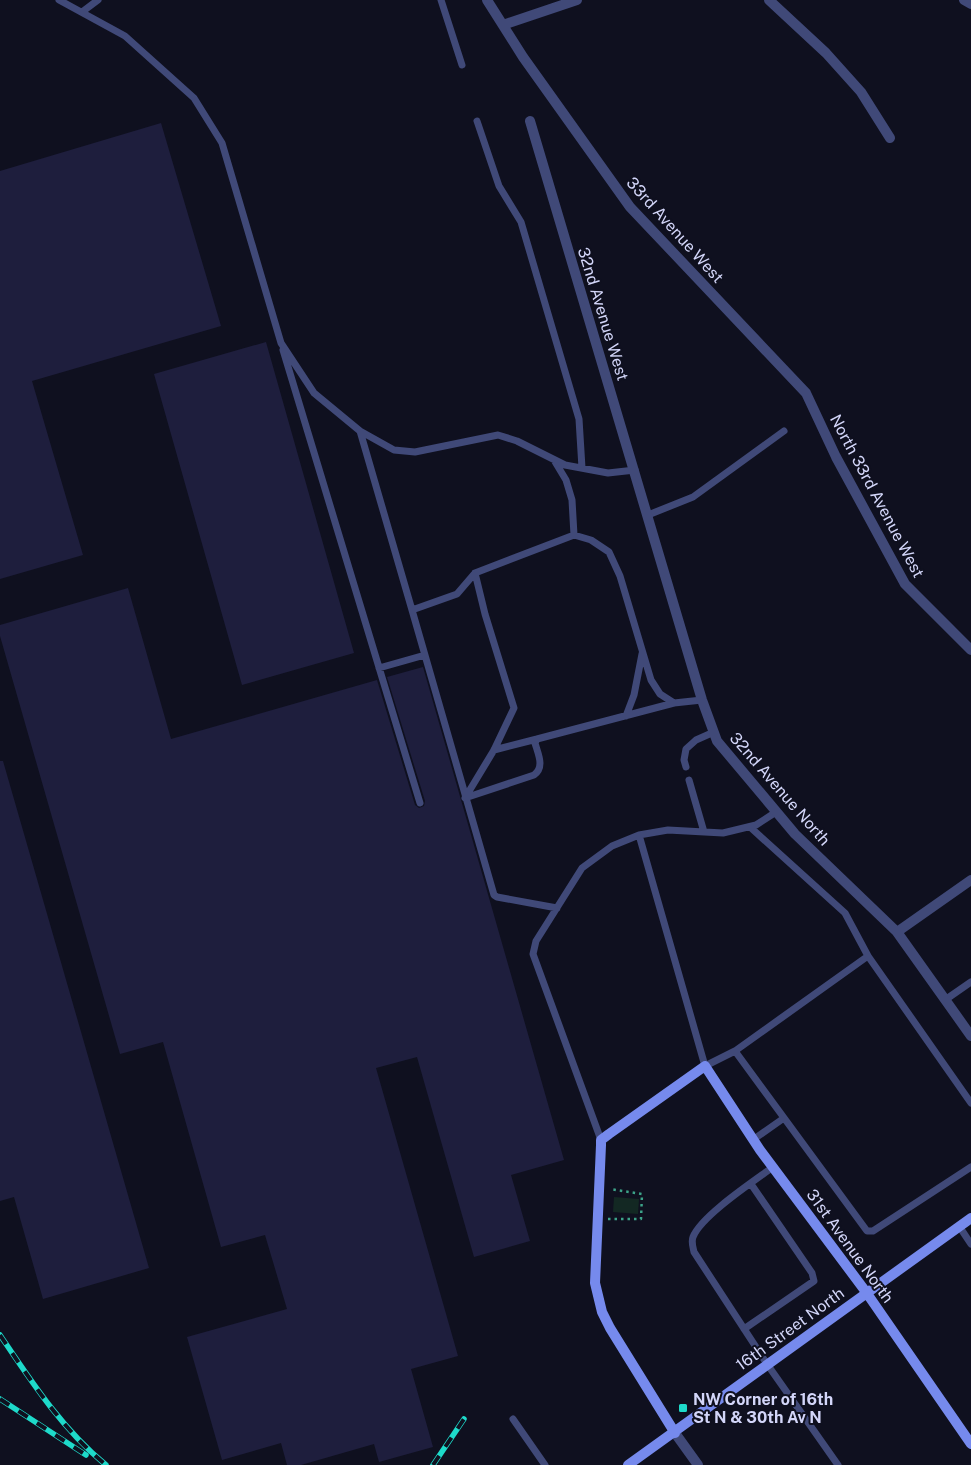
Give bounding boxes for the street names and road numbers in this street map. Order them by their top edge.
street label: 33rd Avenue West [623,173,727,287]
street label: 32nd Avenue West [574,245,632,383]
street label: North 33rd Avenue West [826,411,928,581]
street label: 32nd Avenue North [726,729,834,849]
street label: 31st Avenue North [802,1185,898,1307]
street label: 16th Street North [732,1283,848,1375]

